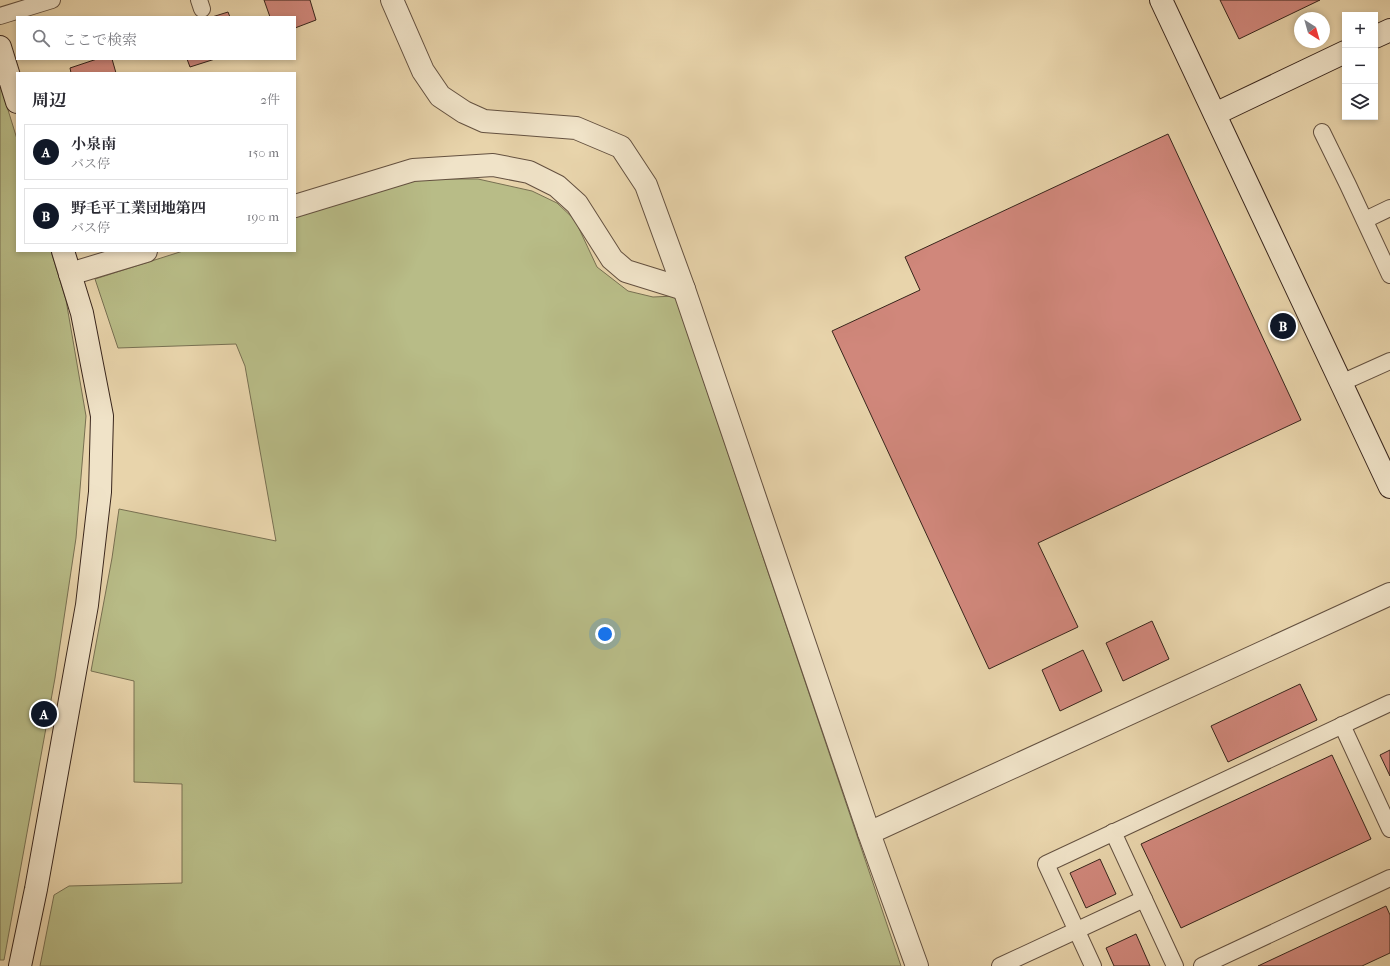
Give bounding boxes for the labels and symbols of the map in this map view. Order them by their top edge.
north arrow [1294,12,1330,48]
pin: B [1270,311,1296,341]
your location [595,624,615,644]
pin: A [31,699,57,729]

